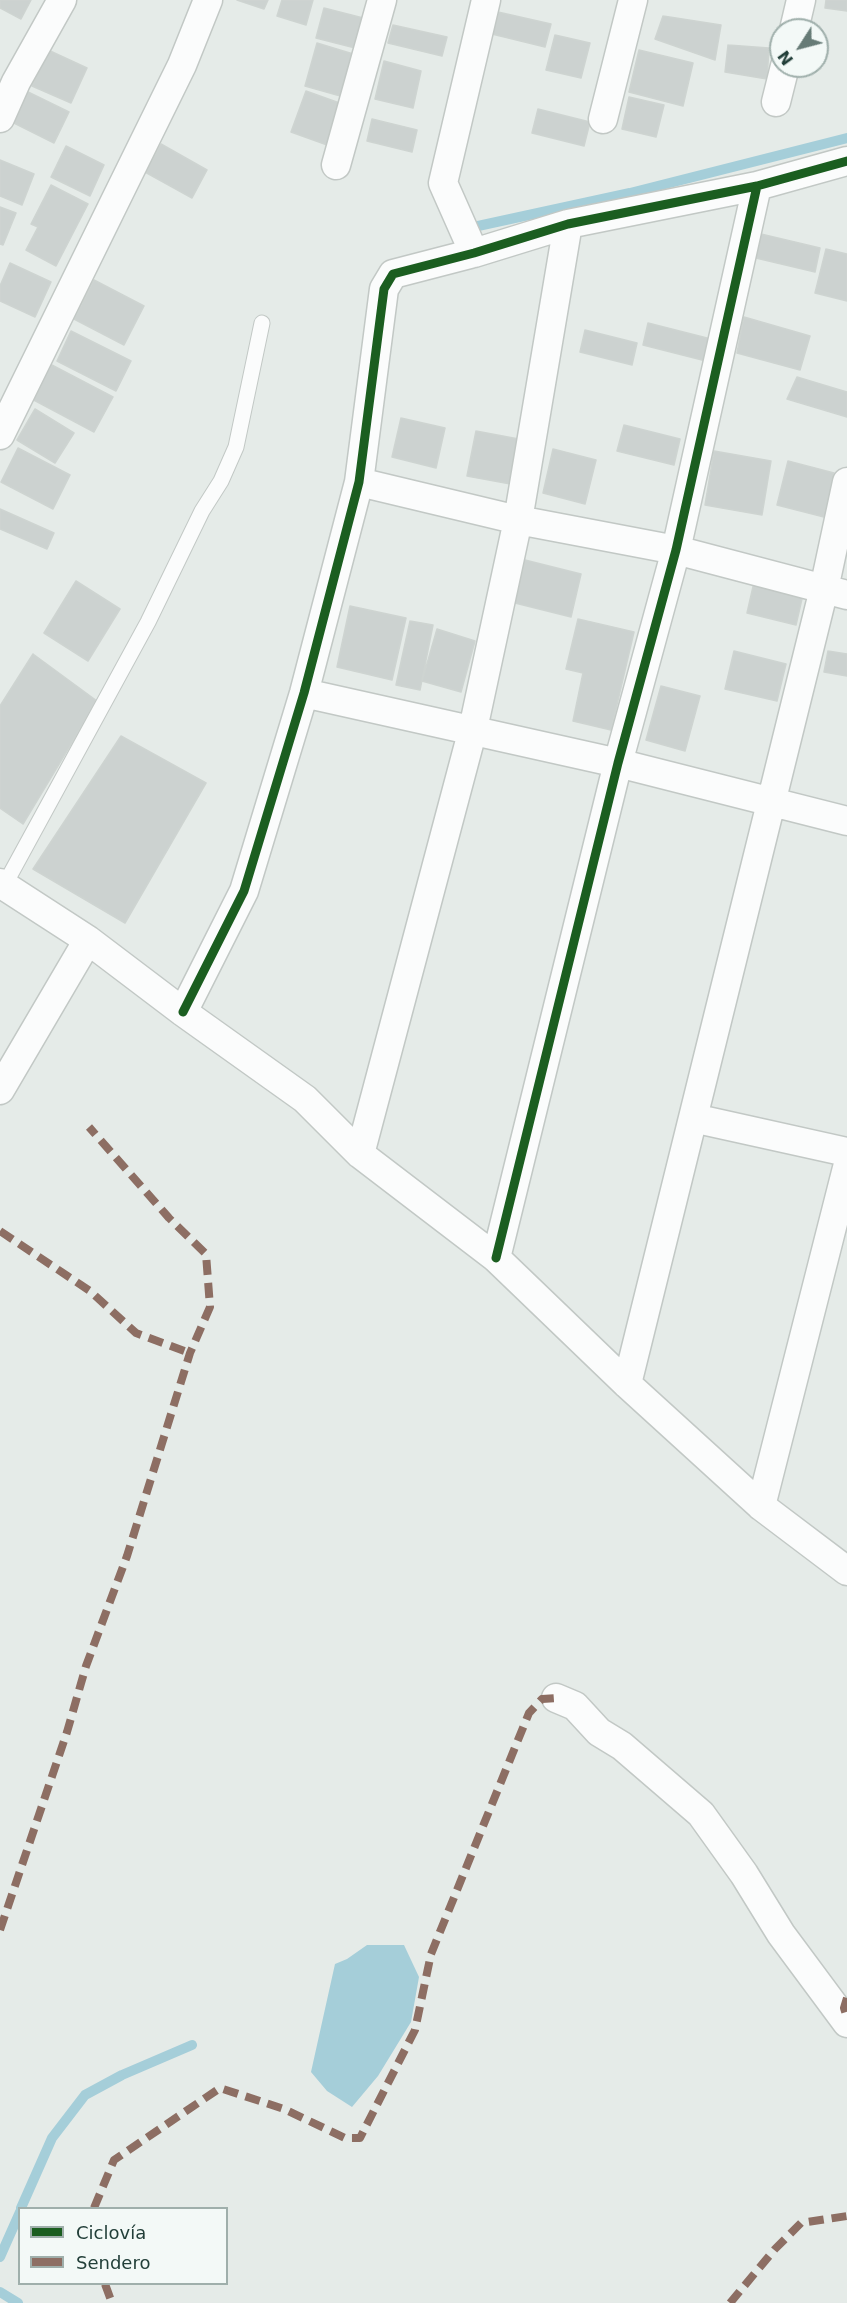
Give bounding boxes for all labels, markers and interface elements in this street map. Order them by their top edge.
north arrow [769,18,829,78]
text: N [774,47,797,69]
legend [18,2207,228,2285]
text: Ciclovía [76,2222,146,2243]
text: Sendero [76,2252,150,2273]

